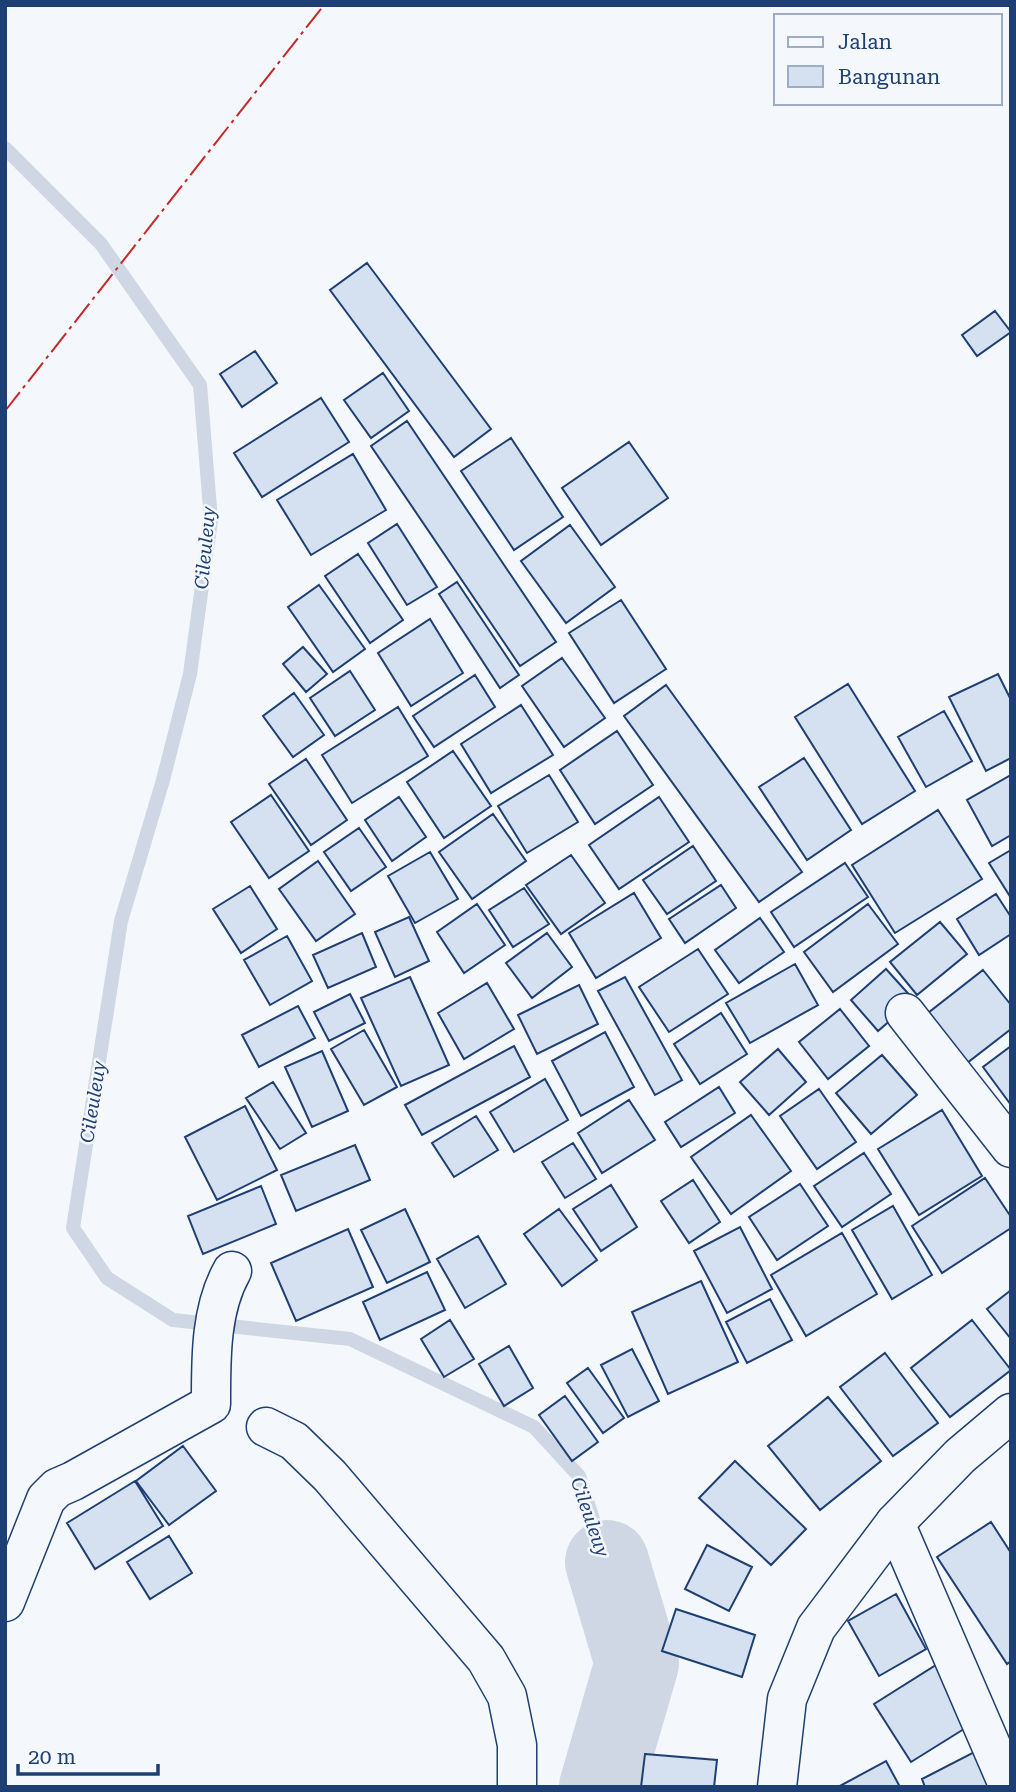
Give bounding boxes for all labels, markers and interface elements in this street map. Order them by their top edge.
legend [774,14,1002,105]
text: Jalan [838,30,893,54]
text: Bangunan [838,65,941,89]
water label: Cileuleuy [190,506,220,590]
water label: Cileuleuy [75,1059,111,1145]
water label: Cileuleuy [566,1474,614,1560]
scale bar [18,1732,158,1776]
text: 20 m [28,1745,76,1769]

